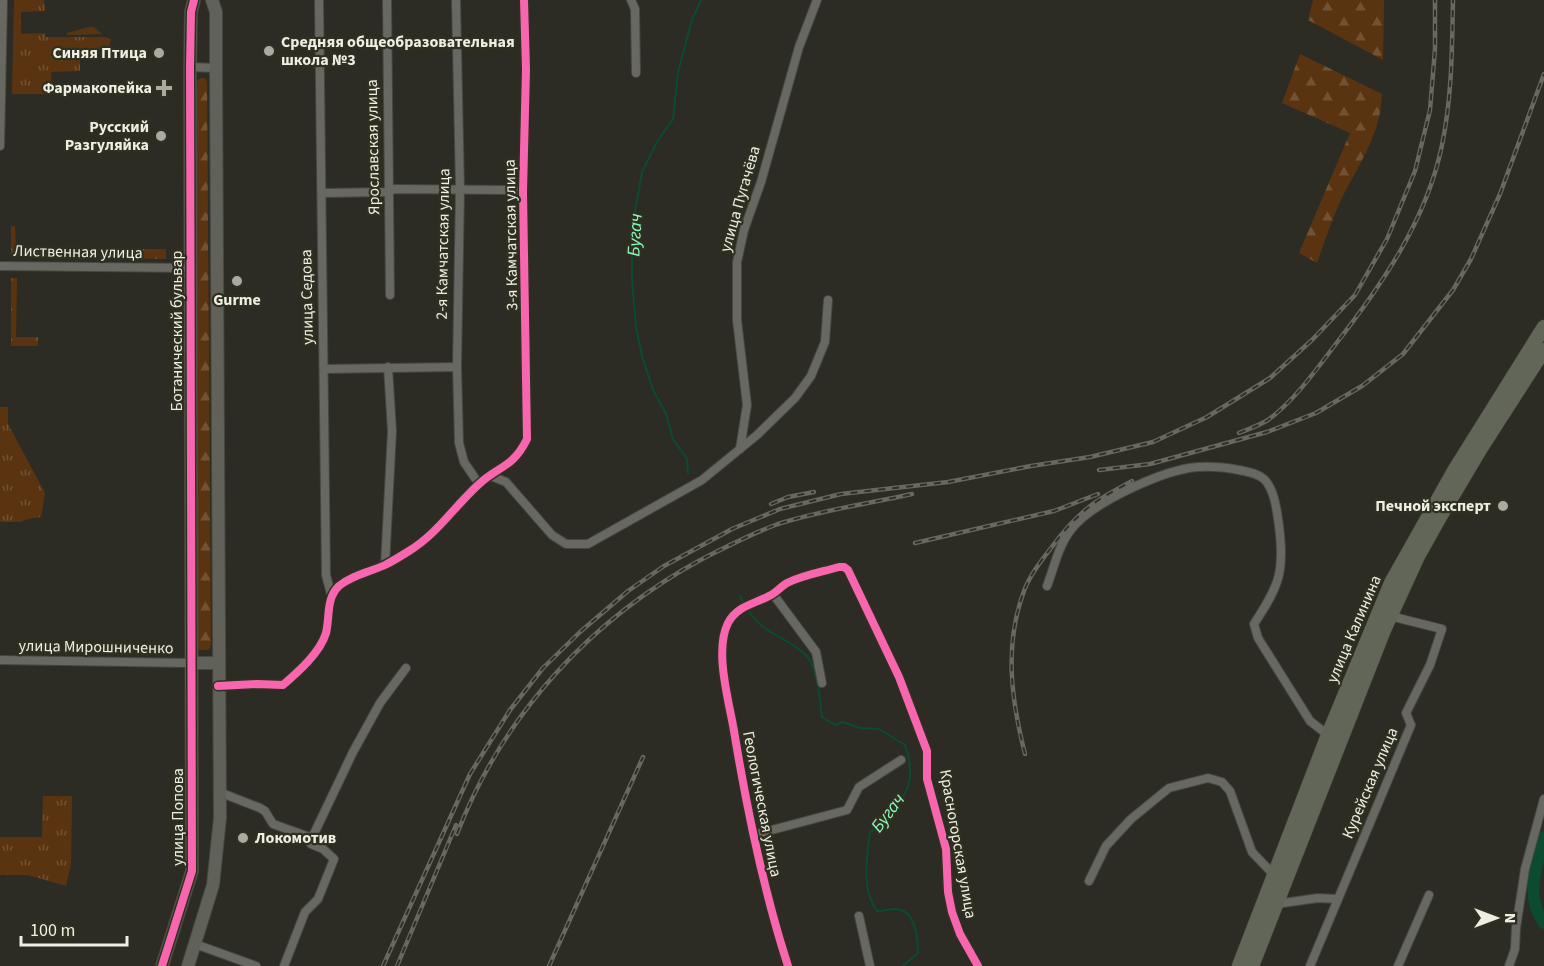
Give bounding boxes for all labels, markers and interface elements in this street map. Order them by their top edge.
place label: Средняя общеобразовательная школа №3 [281,31,515,71]
place label: Синяя Птица [52,42,147,64]
marker: Средняя общеобразовательная школа №3 [262,44,276,58]
marker: Синяя Птица [152,46,166,60]
place label: Фармакопейка [42,77,152,99]
street label: Ярославская улица [361,79,385,215]
marker: Фармакопейка [157,81,171,95]
place label: Русский Разгуляйка [65,116,149,156]
marker: Русский Разгуляйка [154,129,168,143]
street label: улица Пугачёва [714,143,766,255]
street label: 3-я Камчатская улица [499,159,523,311]
street label: 2-я Камчатская улица [431,168,455,320]
water label: Бугач [621,213,649,257]
street label: Лиственная улица [13,240,143,264]
street label: улица Седова [295,249,319,345]
street label: Ботанический бульвар [166,250,188,411]
marker: Gurme [230,274,244,288]
place label: Gurme [213,289,261,311]
place label: Печной эксперт [1375,495,1491,517]
marker: Печной эксперт [1496,499,1510,513]
street label: улица Калинина [1321,572,1387,686]
street label: улица Мирошниченко [18,635,174,659]
street label: Курейская улица [1337,724,1403,842]
street label: Геологическая улица [737,729,787,879]
street label: улица Попова [167,768,189,866]
street label: Красногорская улица [934,768,982,920]
water label: Бугач [865,788,911,838]
place label: Локомотив [254,827,336,849]
marker: Локомотив [236,831,250,845]
north arrow [1466,888,1526,948]
scale bar [21,909,128,947]
text: N [1499,913,1521,923]
text: 100 m [30,918,75,943]

